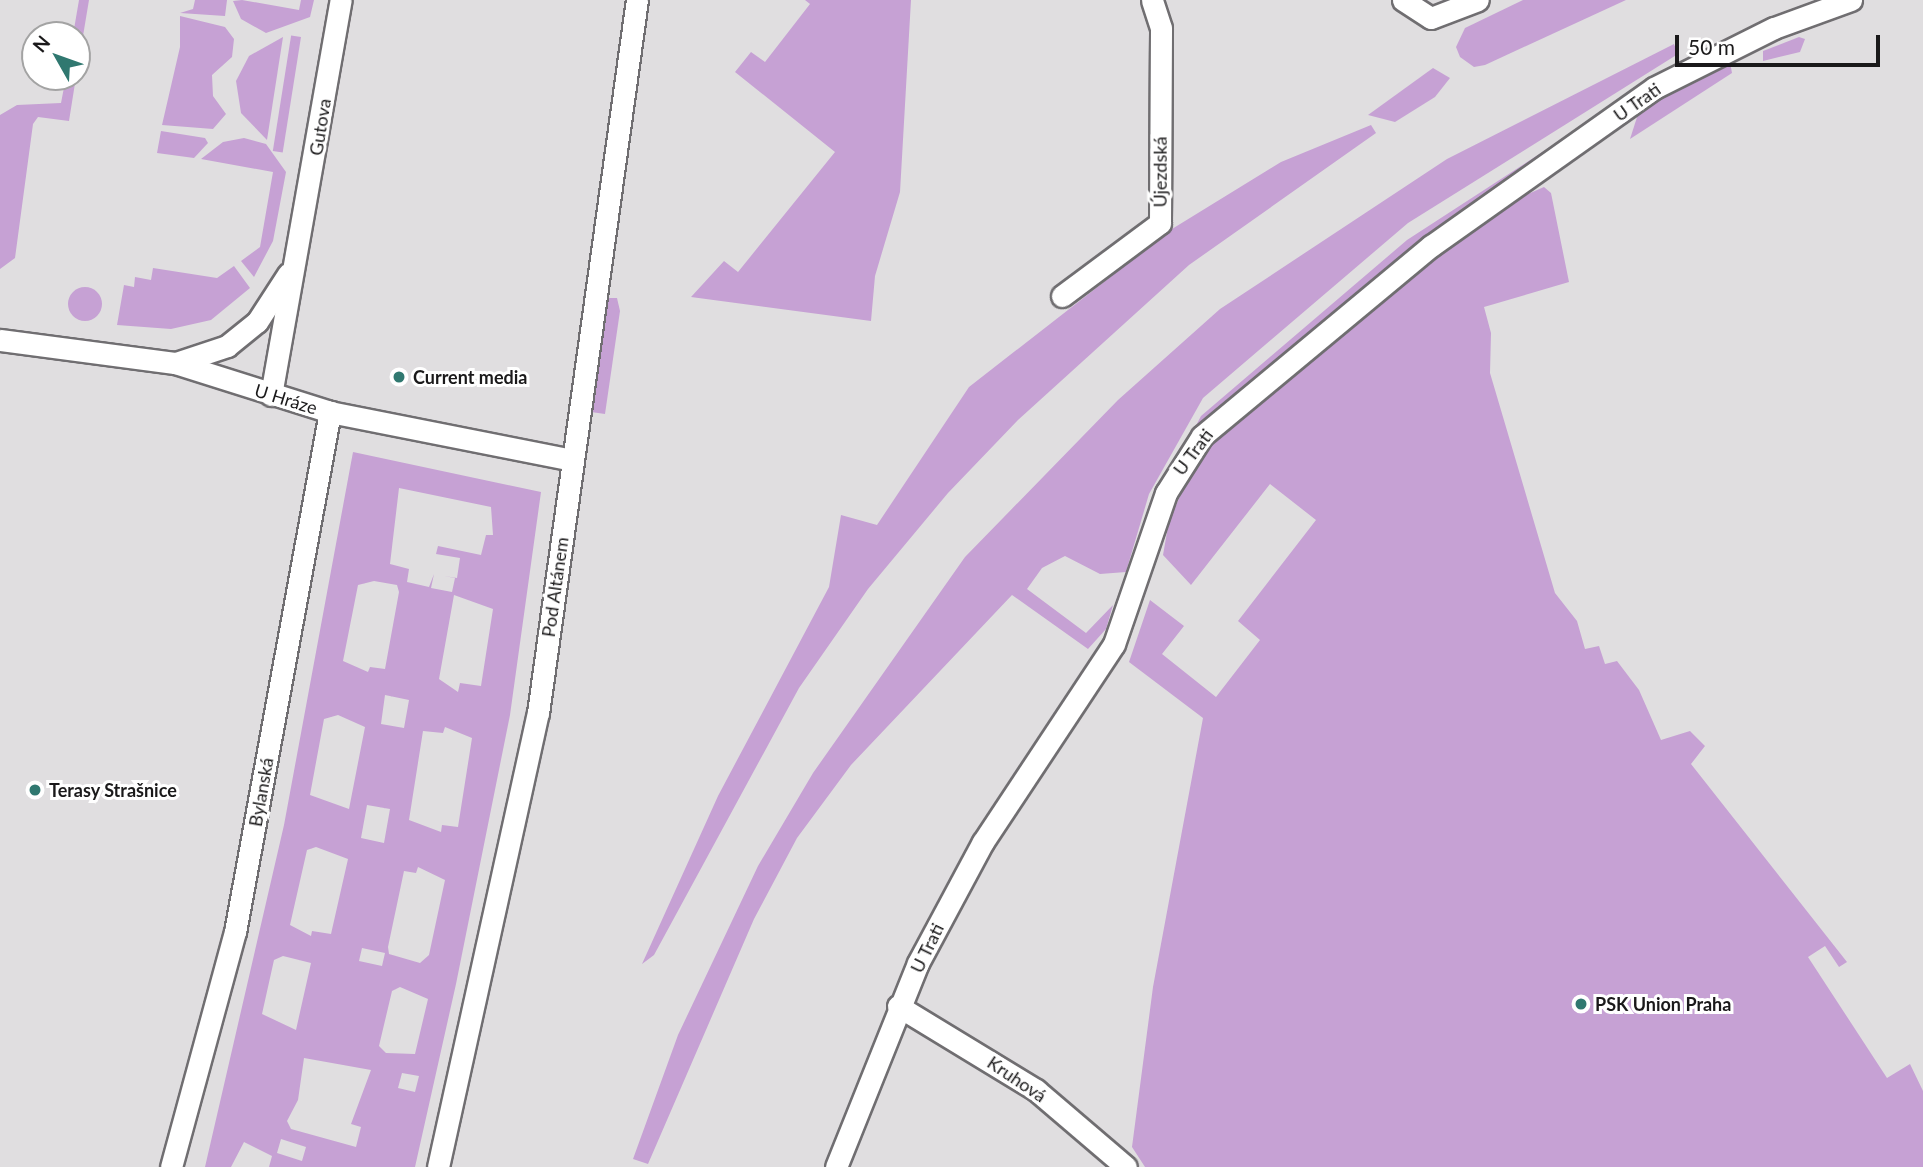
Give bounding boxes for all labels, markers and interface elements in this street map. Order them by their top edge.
north arrow [21,21,91,91]
scale bar [1678,21,1883,65]
text: N [28,30,55,56]
text: 50 m [1688,34,1735,59]
street label: U Trati [1609,78,1665,126]
street label: Gutova [305,97,335,157]
street label: Újezdská [1149,137,1171,207]
place label: Current media [413,366,527,388]
marker: Current media [391,369,407,385]
street label: U Hráze [252,379,320,419]
street label: U Trati [1168,424,1218,480]
street label: Pod Altánem [537,535,573,639]
street label: Bylanská [244,756,278,828]
place label: Terasy Strašnice [49,779,177,801]
marker: Terasy Strašnice [27,782,43,798]
street label: U Trati [906,920,948,976]
place label: PSK Union Praha [1595,993,1731,1015]
marker: PSK Union Praha [1573,996,1589,1012]
street label: Kruhová [983,1051,1051,1107]

